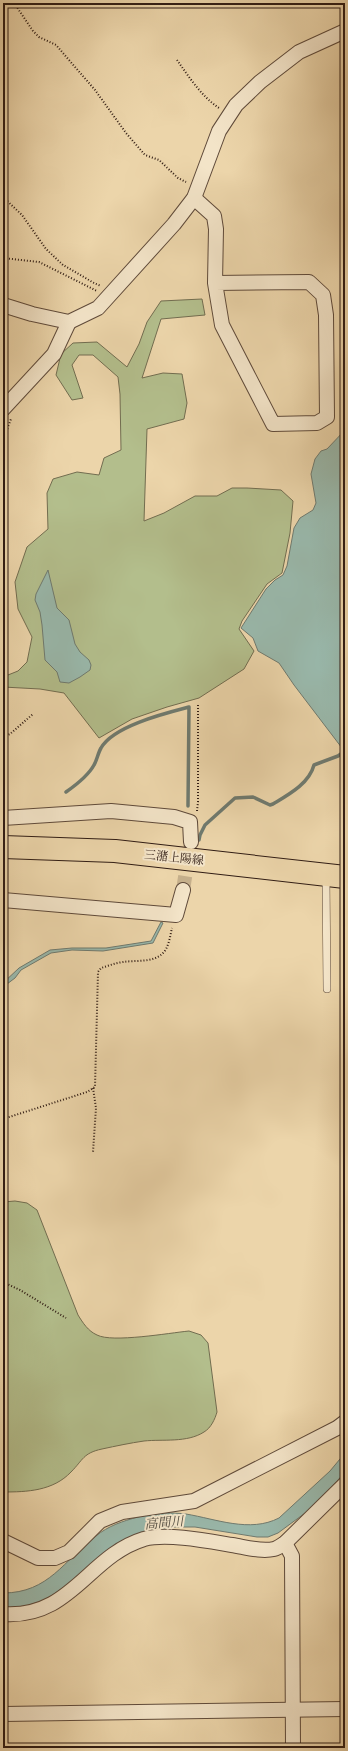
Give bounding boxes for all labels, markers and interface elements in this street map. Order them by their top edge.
street label: 三潴上陽線 [143,847,205,869]
water label: 高間川 [144,1513,186,1533]

